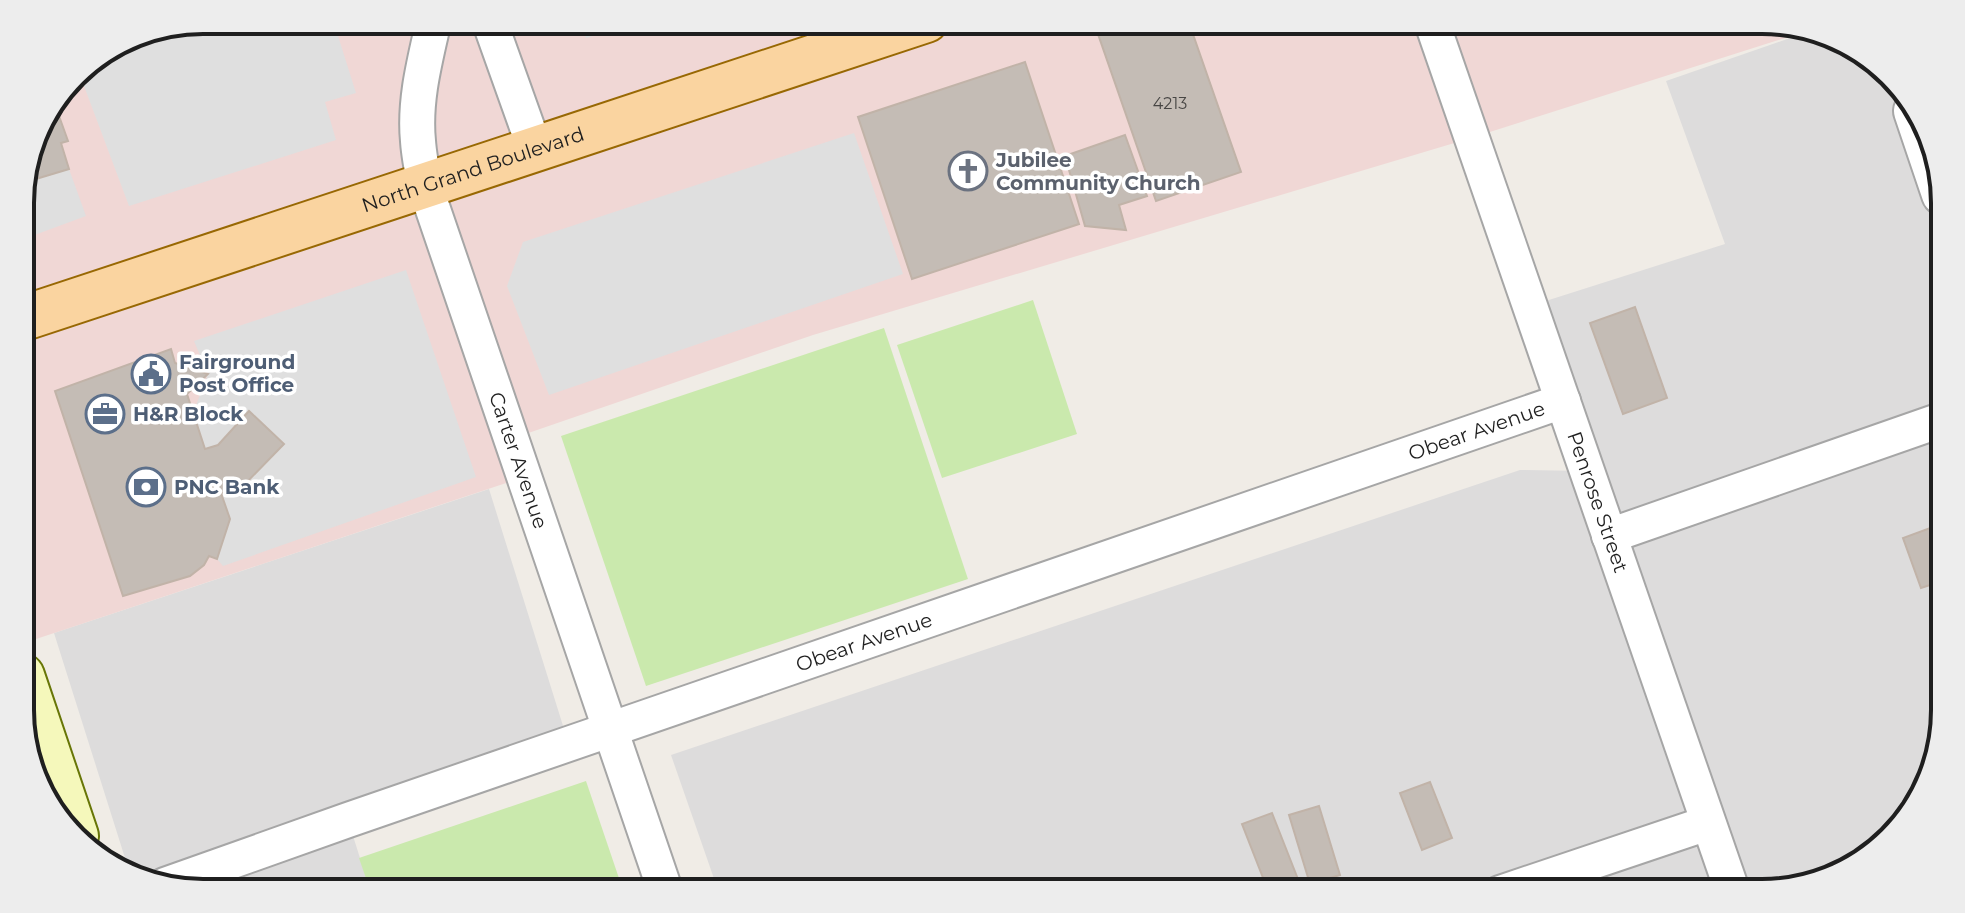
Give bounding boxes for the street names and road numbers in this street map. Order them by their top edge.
street label: North Grand Boulevard [359,122,587,218]
street label: Carter Avenue [484,389,553,532]
street label: Obear Avenue [1405,396,1548,465]
street label: Penrose Street [1562,428,1633,576]
street label: Obear Avenue [793,607,935,677]

